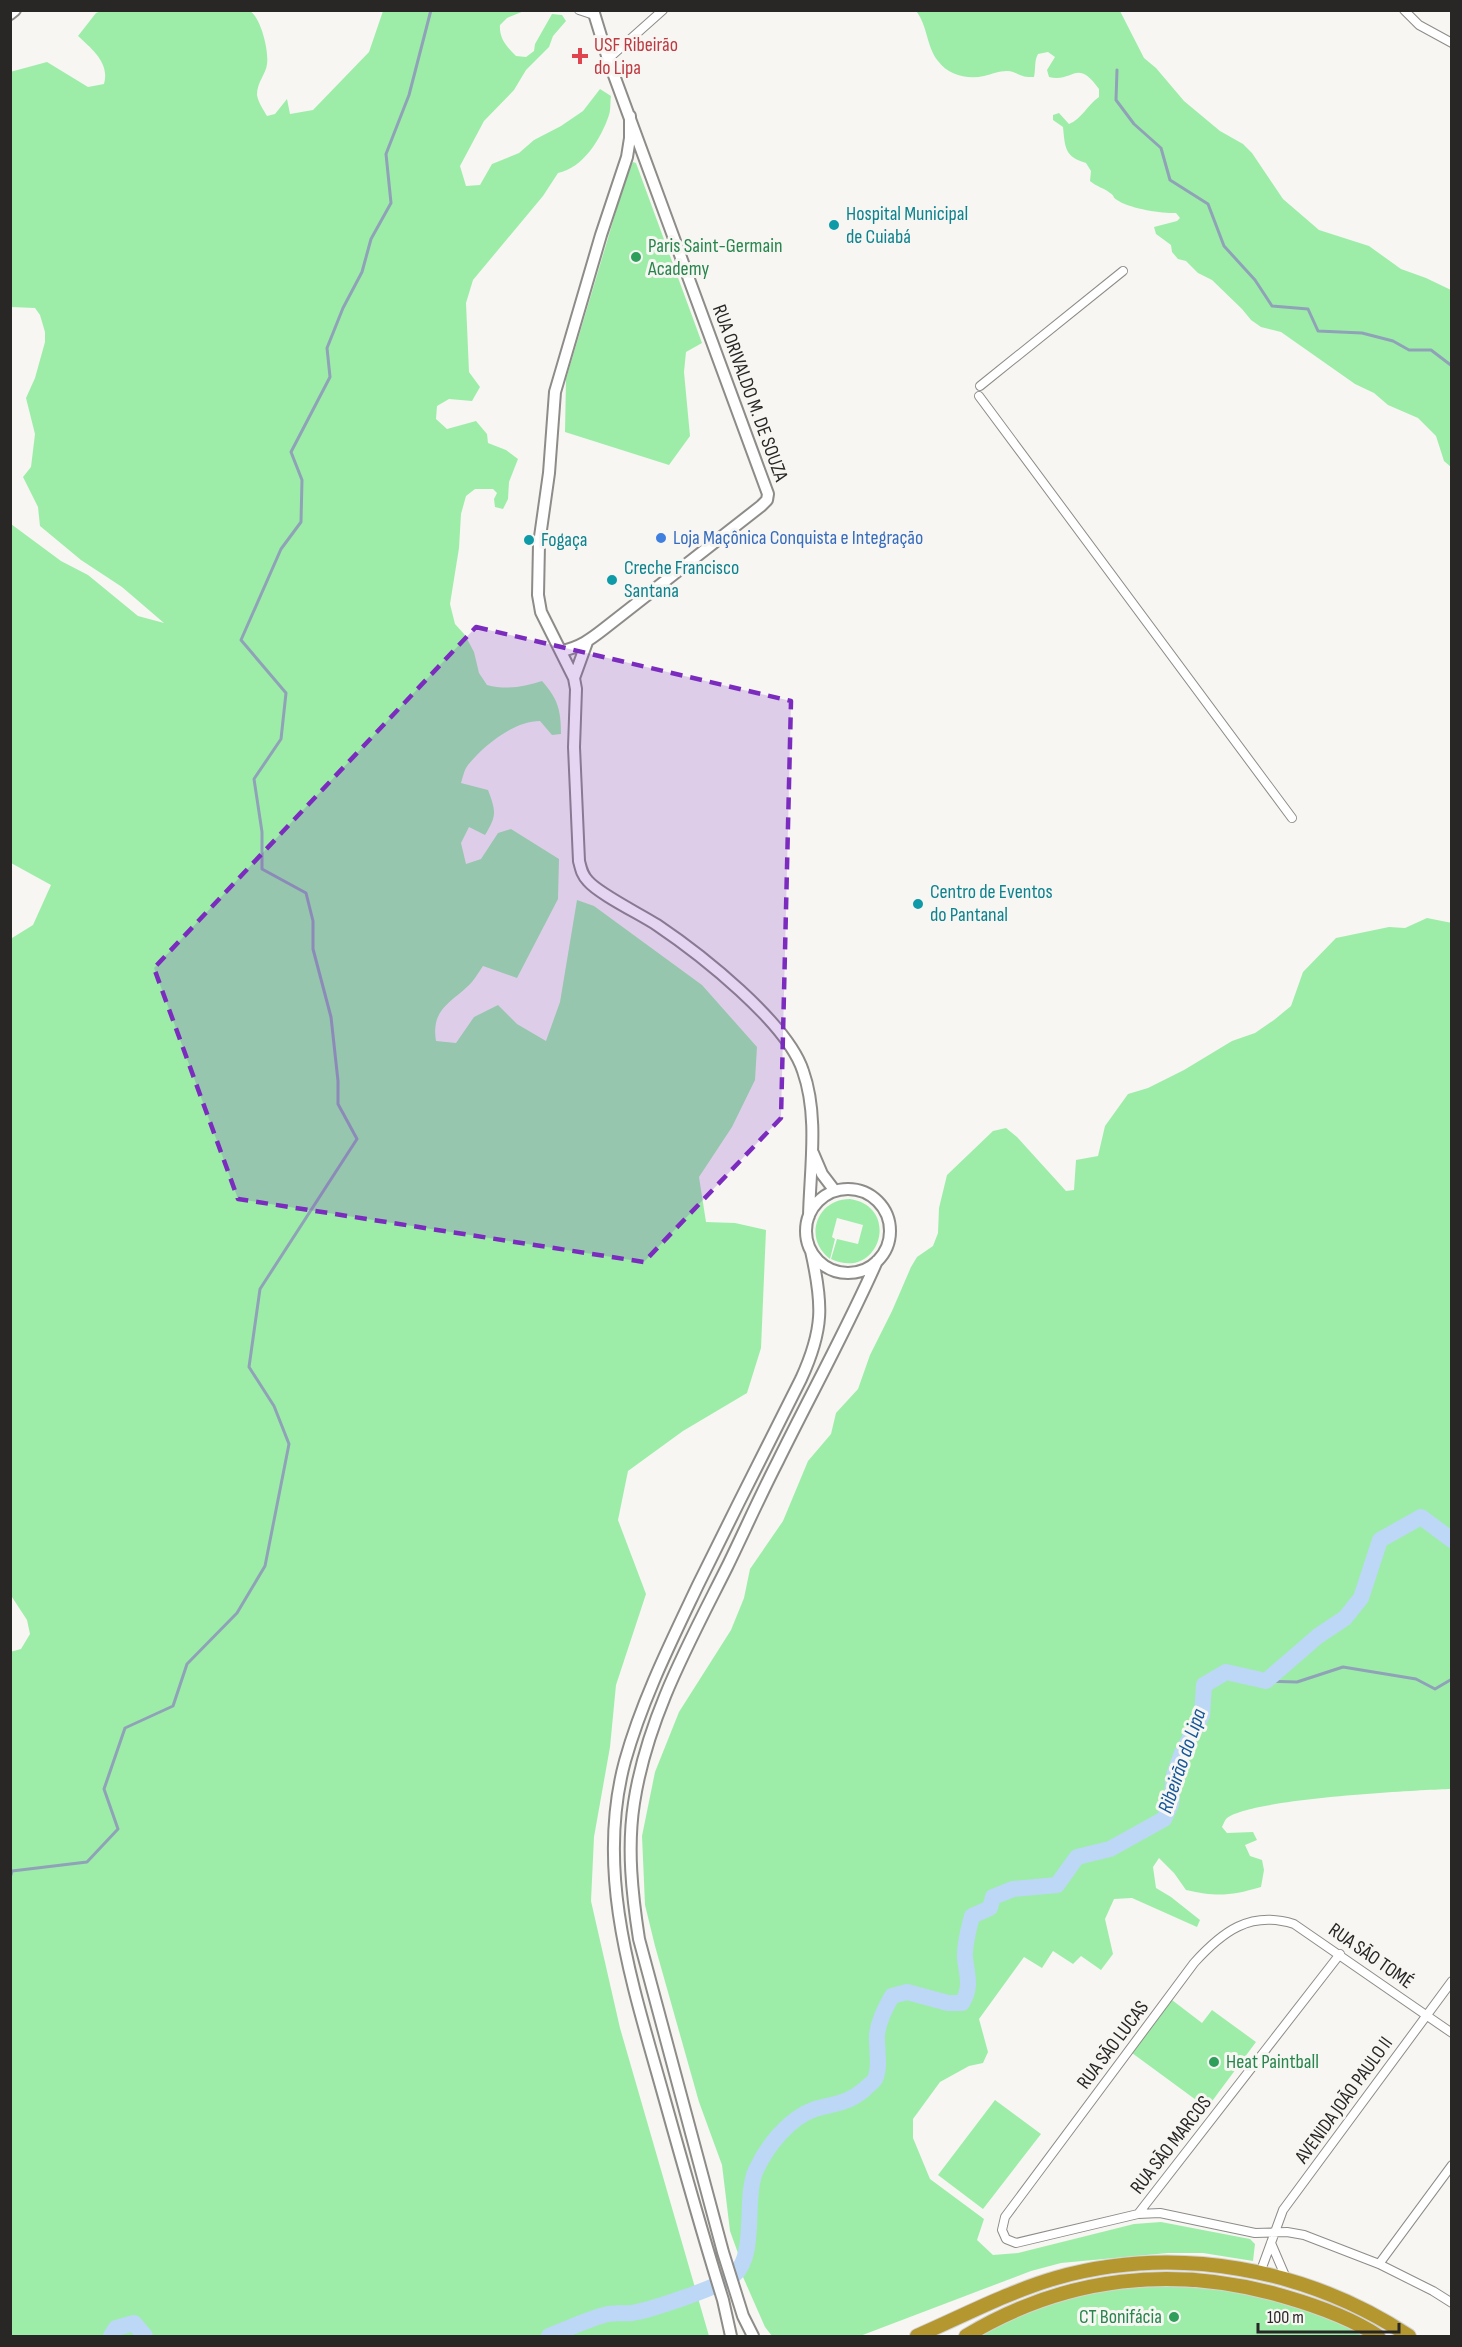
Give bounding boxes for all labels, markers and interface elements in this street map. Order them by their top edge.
place label: USF Ribeirão do Lipa [594,33,678,80]
marker: USF Ribeirão do Lipa [571,47,589,65]
place label: Hospital Municipal de Cuiabá [846,202,968,249]
marker: Hospital Municipal de Cuiabá [827,218,841,232]
place label: Paris Saint-Germain Academy [647,234,782,281]
marker: Paris Saint-Germain Academy [629,250,643,264]
street label: RUA ORIVALDO M. DE SOUZA [707,301,793,485]
place label: Loja Maçônica Conquista e Integração [673,526,923,550]
place label: Fogaça [541,528,587,552]
marker: Loja Maçônica Conquista e Integração [654,531,668,545]
marker: Fogaça [522,533,536,547]
place label: Creche Francisco Santana [624,556,739,603]
marker: Creche Francisco Santana [605,573,619,587]
place label: Centro de Eventos do Pantanal [930,880,1053,927]
marker: Centro de Eventos do Pantanal [911,897,925,911]
water label: Ribeirão do Lipa [1152,1705,1212,1816]
street label: RUA SÃO TOMÉ [1324,1918,1418,1994]
street label: RUA SÃO LUCAS [1072,1996,1154,2094]
street label: AVENIDA JOÃO PAULO II [1289,2032,1398,2169]
place label: Heat Paintball [1226,2050,1319,2074]
marker: Heat Paintball [1207,2055,1221,2069]
street label: RUA SÃO MARCOS [1125,2091,1217,2199]
scale bar [1258,2296,1399,2334]
place label: CT Bonifácia [1079,2305,1162,2329]
text: 100 m [1267,2307,1304,2328]
marker: CT Bonifácia [1167,2310,1181,2324]

